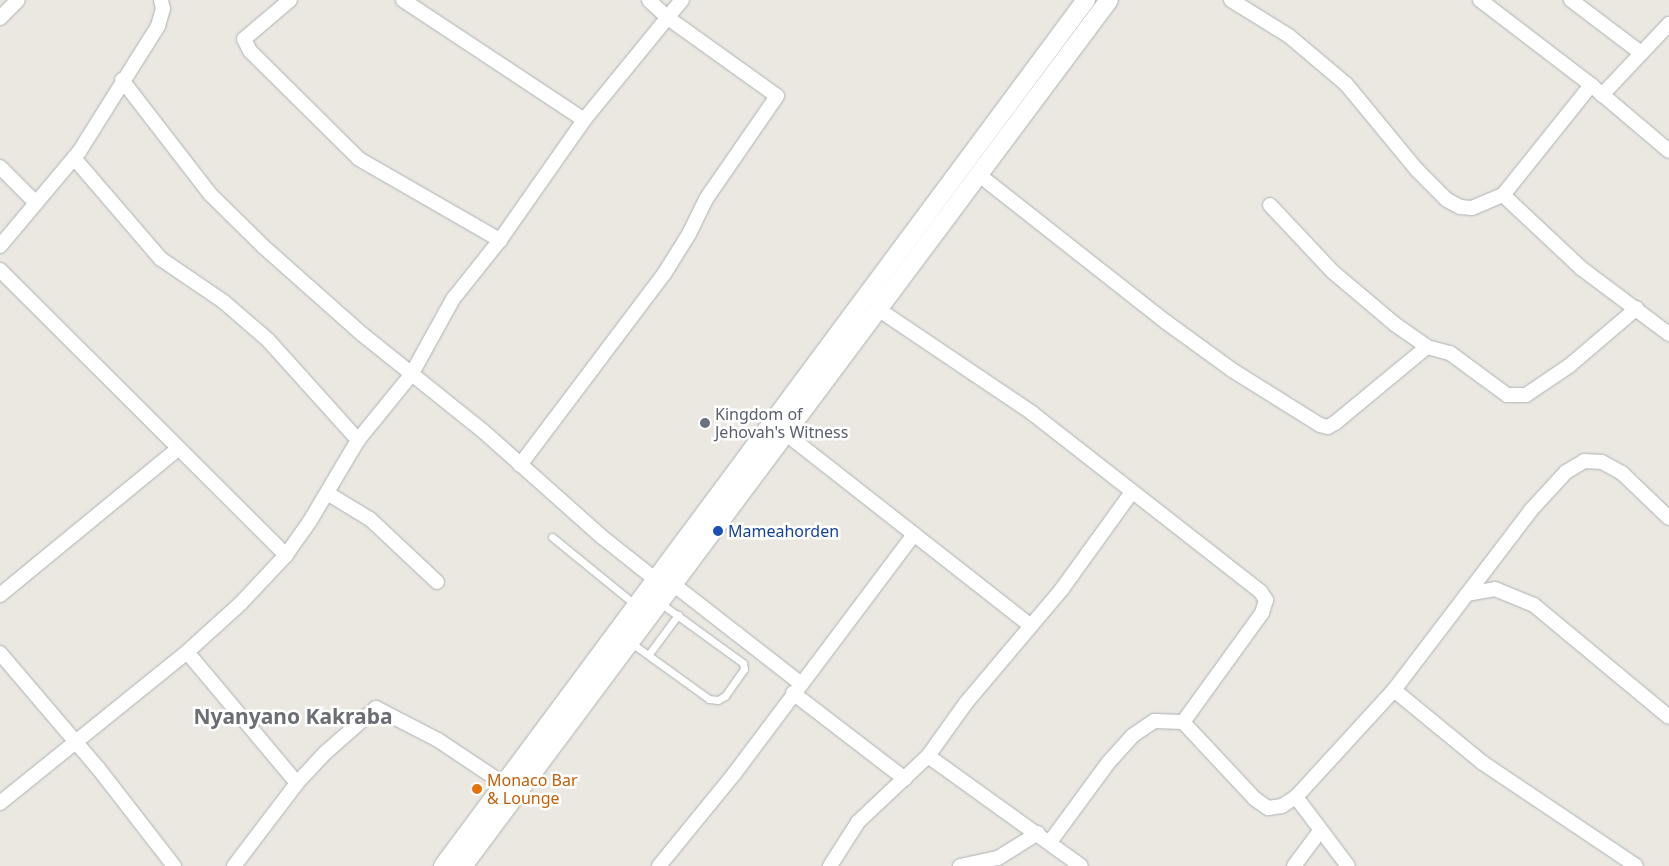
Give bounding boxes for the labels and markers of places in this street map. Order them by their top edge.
place label: Kingdom of Jehovah's Witness [715,404,848,442]
marker: Kingdom of Jehovah's Witness [699,417,711,429]
place label: Mameahorden [728,521,839,541]
marker: Mameahorden [712,525,724,537]
place label: Monaco Bar & Lounge [487,770,578,808]
marker: Monaco Bar & Lounge [471,783,483,795]

